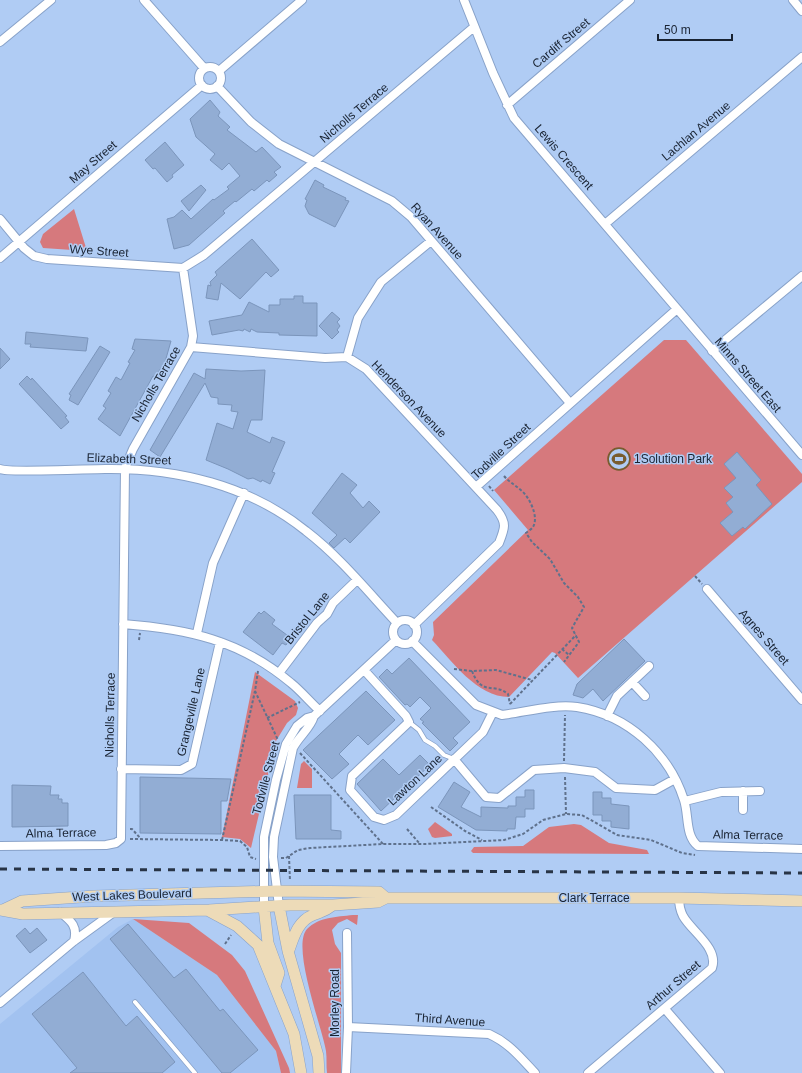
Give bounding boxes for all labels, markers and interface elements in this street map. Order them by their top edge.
street label: Cardiff Street [530,15,593,71]
scale bar [658,16,732,42]
text: 50 m [664,23,691,37]
street label: Nicholls Terrace [317,80,391,146]
street label: Lachlan Avenue [659,98,733,164]
street label: Lewis Crescent [532,121,597,193]
street label: May Street [67,137,120,186]
street label: Ryan Avenue [408,200,466,262]
street label: Wye Street [69,242,130,260]
street label: Minns Street East [712,335,785,416]
street label: Nicholls Terrace [129,343,184,424]
street label: Henderson Avenue [369,358,450,441]
street label: Todville Street [469,420,534,482]
sports icon: 1Solution Park [606,446,632,472]
street label: Elizabeth Street [86,451,172,467]
place label: 1Solution Park [634,452,713,466]
street label: Bristol Lane [282,589,333,647]
street label: Agnes Street [736,606,792,668]
street label: Grangeville Lane [174,666,208,758]
street label: Nicholls Terrace [102,672,118,758]
street label: Todville Street [249,739,283,816]
street label: Lawton Lane [385,751,445,809]
street label: Alma Terrace [26,825,97,841]
street label: Alma Terrace [713,827,784,843]
street label: West Lakes Boulevard [72,886,192,904]
street label: Clark Terrace [558,891,630,905]
street label: Arthur Street [643,957,704,1013]
street label: Morley Road [328,969,342,1037]
street label: Third Avenue [414,1011,486,1029]

